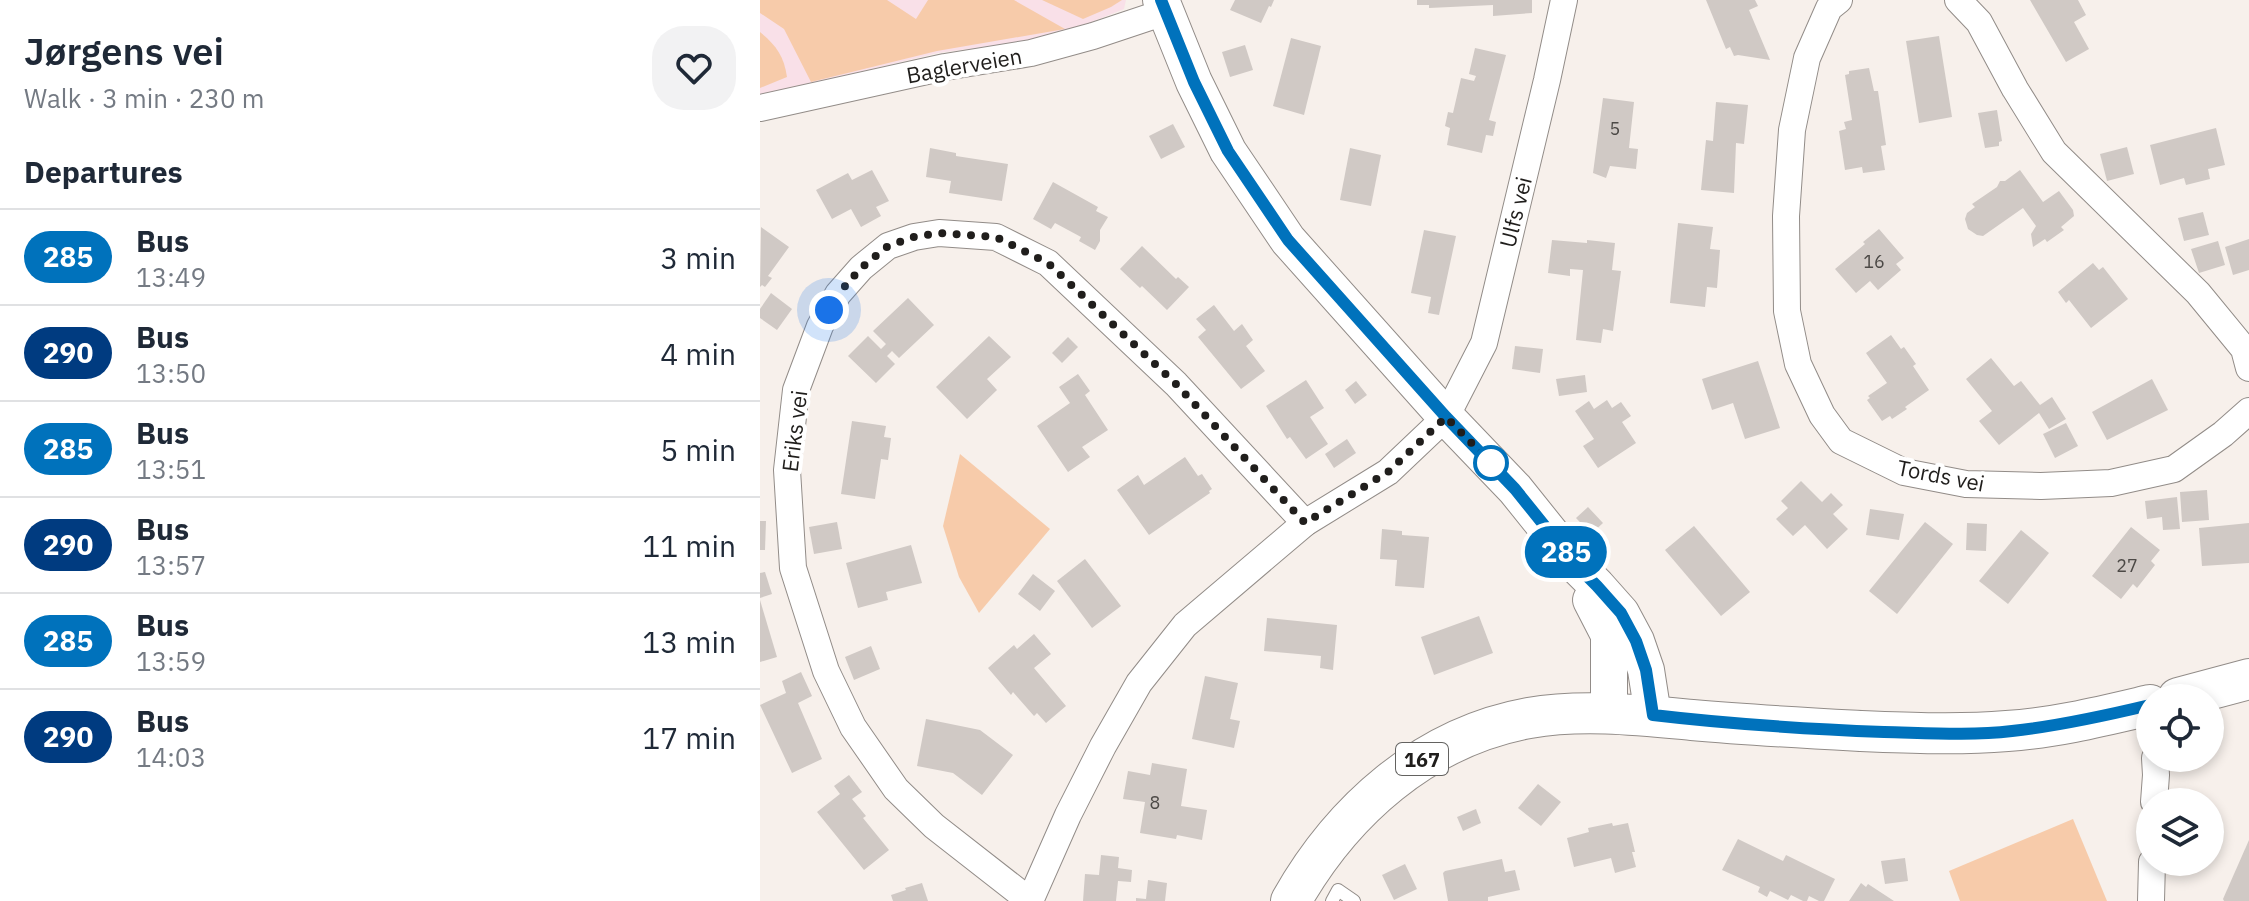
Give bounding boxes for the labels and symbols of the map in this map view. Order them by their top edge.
street label: Baglerveien [904,41,1024,89]
house number: 5 [1610,117,1620,140]
street label: Ulfs vei [1492,173,1538,251]
house number: 16 [1863,250,1885,273]
your location [809,290,849,330]
street label: Eriks vei [775,389,813,473]
unlabelled marker [1474,446,1508,480]
street label: Tords vei [1895,452,1987,498]
line badge: 285 [1520,526,1612,578]
house number: 27 [2116,554,2138,577]
road number: 167 [1396,743,1448,775]
house number: 8 [1150,791,1160,814]

